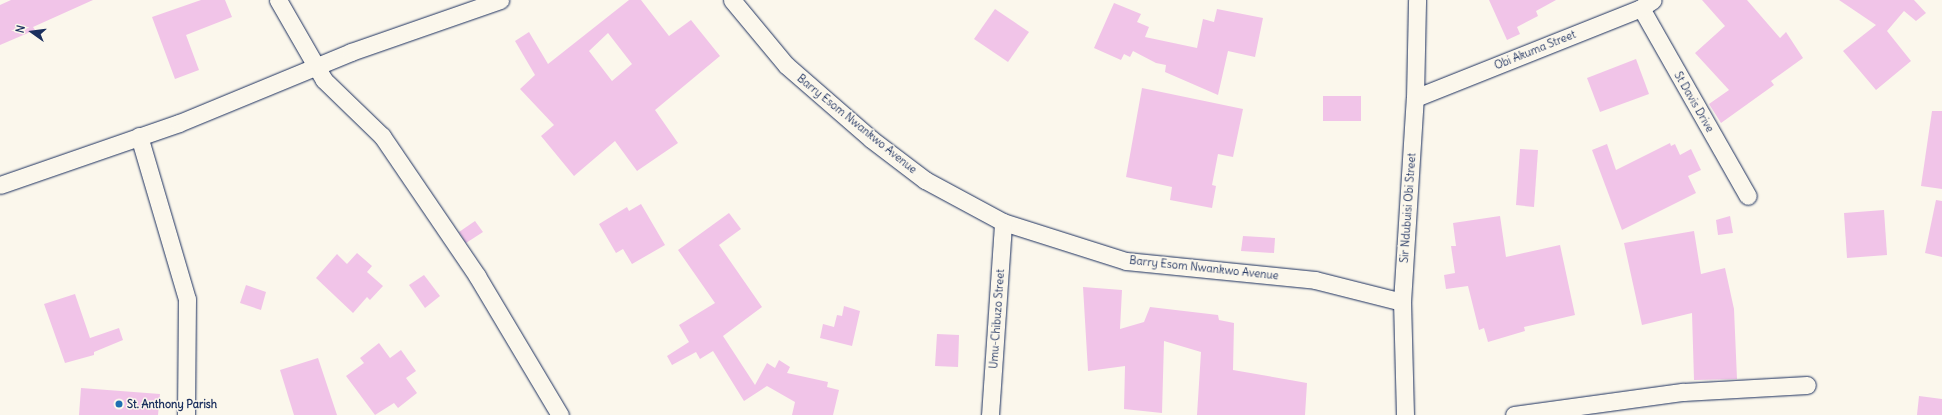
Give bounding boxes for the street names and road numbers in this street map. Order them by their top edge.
street label: Obi Akuma Street [1492,28,1578,72]
street label: St Davis Drive [1671,69,1717,135]
street label: Barry Esom Nwankwo Avenue [795,72,919,176]
street label: Sir Ndubuisi Obi Street [1398,153,1418,263]
street label: Barry Esom Nwankwo Avenue [1129,254,1279,282]
street label: Umu-Chibuzo Street [987,269,1007,369]

